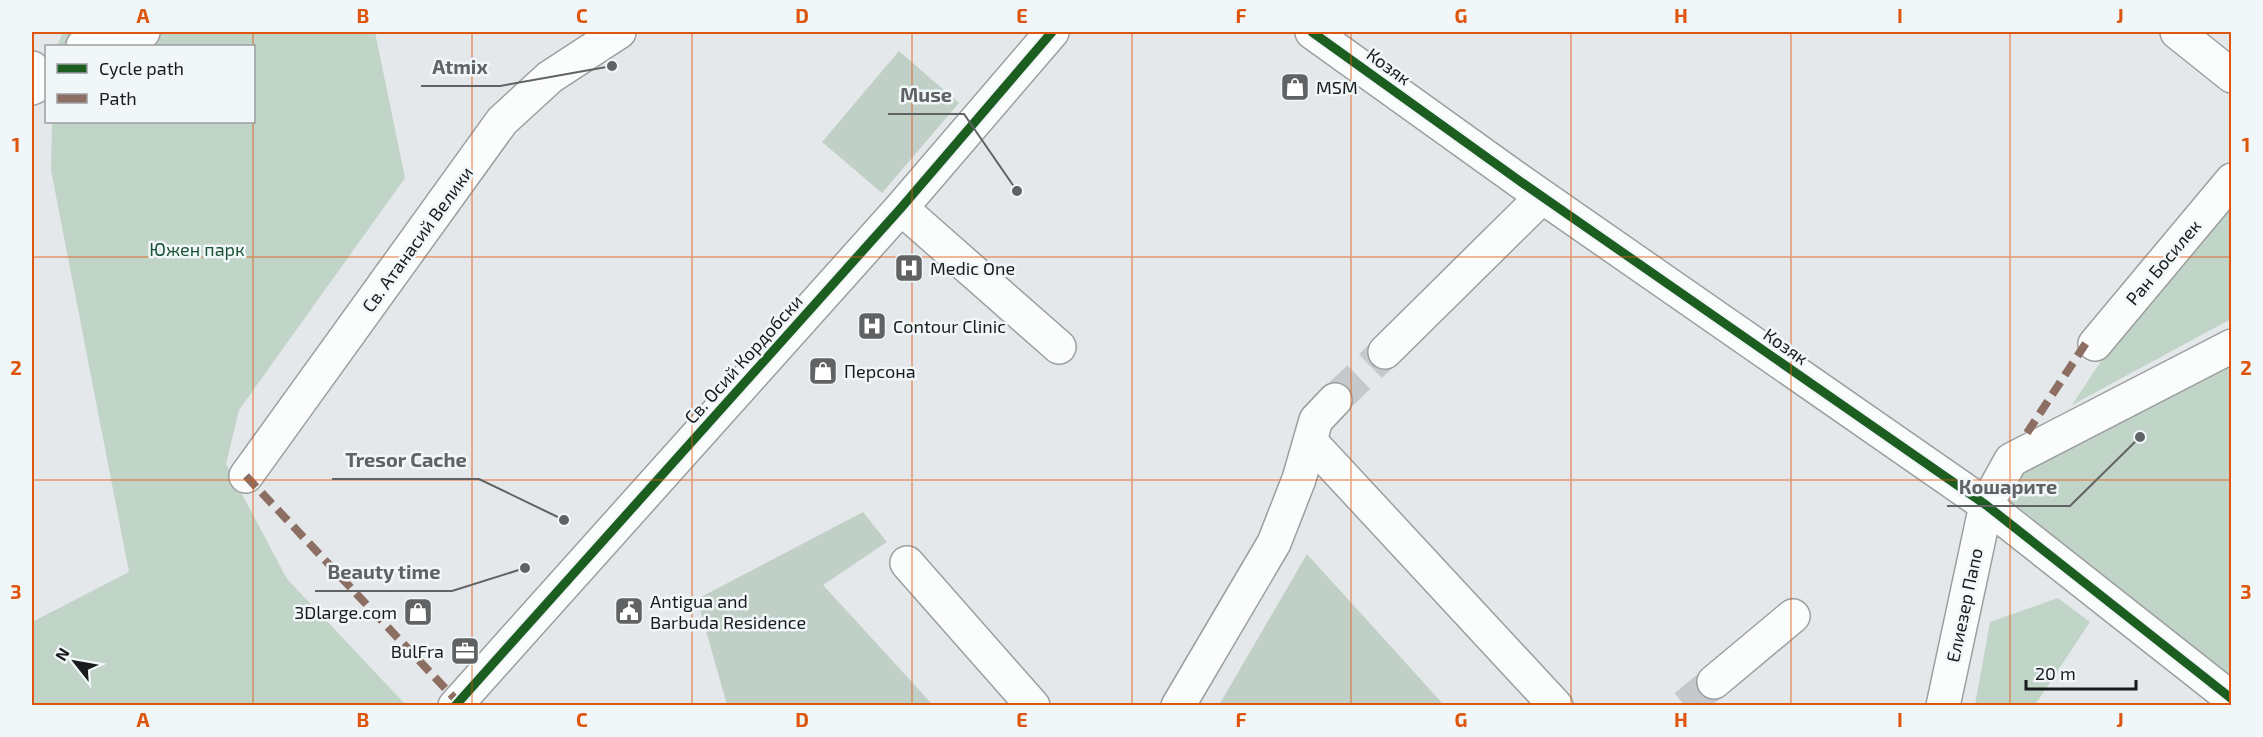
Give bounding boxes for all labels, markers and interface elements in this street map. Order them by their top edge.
text: A [136,3,150,27]
text: B [357,3,369,27]
text: C [576,3,588,27]
text: D [795,3,809,27]
text: E [1016,3,1028,27]
text: F [1235,3,1247,27]
text: G [1455,3,1467,27]
text: H [1674,3,1688,27]
text: I [1897,3,1903,27]
text: J [2116,3,2124,27]
street label: Козяк [1363,43,1416,90]
legend [45,45,255,123]
callout: Atmix [421,48,500,86]
text: Atmix [432,54,488,78]
text: Cycle path [99,57,184,79]
shop icon: MSM [1279,71,1311,103]
callout: Muse [888,76,964,114]
place label: MSM [1316,76,1358,98]
text: Muse [900,82,952,106]
text: Path [99,87,137,109]
text: 1 [12,132,20,156]
text: 1 [2242,132,2250,156]
street label: Св. Атанасий Велики [357,162,477,316]
street label: Ран Босилек [2121,214,2205,309]
park label: Южен парк [149,238,245,260]
hospital icon: Medic One [893,252,925,284]
place label: Medic One [930,257,1015,279]
street label: Св. Осий Кордобски [679,290,807,428]
hospital icon: Contour Clinic [856,310,888,342]
place label: Contour Clinic [893,315,1006,337]
street label: Козяк [1760,323,1813,369]
text: 2 [10,355,22,379]
shop icon: Персона [807,355,839,387]
text: 2 [2240,355,2252,379]
place label: Персона [844,360,916,382]
callout: Tresor Cache [332,441,479,479]
text: Tresor Cache [345,447,467,471]
callout: Кошарите [1947,468,2070,506]
text: Кошарите [1959,474,2057,498]
street label: Елиезер Папо [1941,546,1987,664]
callout: Beauty time [315,553,452,591]
text: Beauty time [327,559,441,584]
text: 3 [10,579,22,603]
text: 3 [2240,579,2252,603]
place label: Antigua and Barbuda Residence [650,590,806,633]
public building icon: Antigua and Barbuda Residence [613,595,645,627]
shop icon: 3Dlarge.com [402,596,434,628]
place label: 3Dlarge.com [294,601,397,623]
north arrow [45,632,105,692]
office icon: BulFra [449,635,481,667]
place label: BulFra [391,640,444,662]
text: N [51,644,73,664]
scale bar [2026,653,2136,691]
text: 20 m [2035,662,2076,684]
text: A [136,707,150,731]
text: B [357,707,369,731]
text: C [576,707,588,731]
text: D [795,707,809,731]
text: E [1016,707,1028,731]
text: F [1235,707,1247,731]
text: G [1455,707,1467,731]
text: H [1674,707,1688,731]
text: I [1897,707,1903,731]
text: J [2116,707,2124,731]

